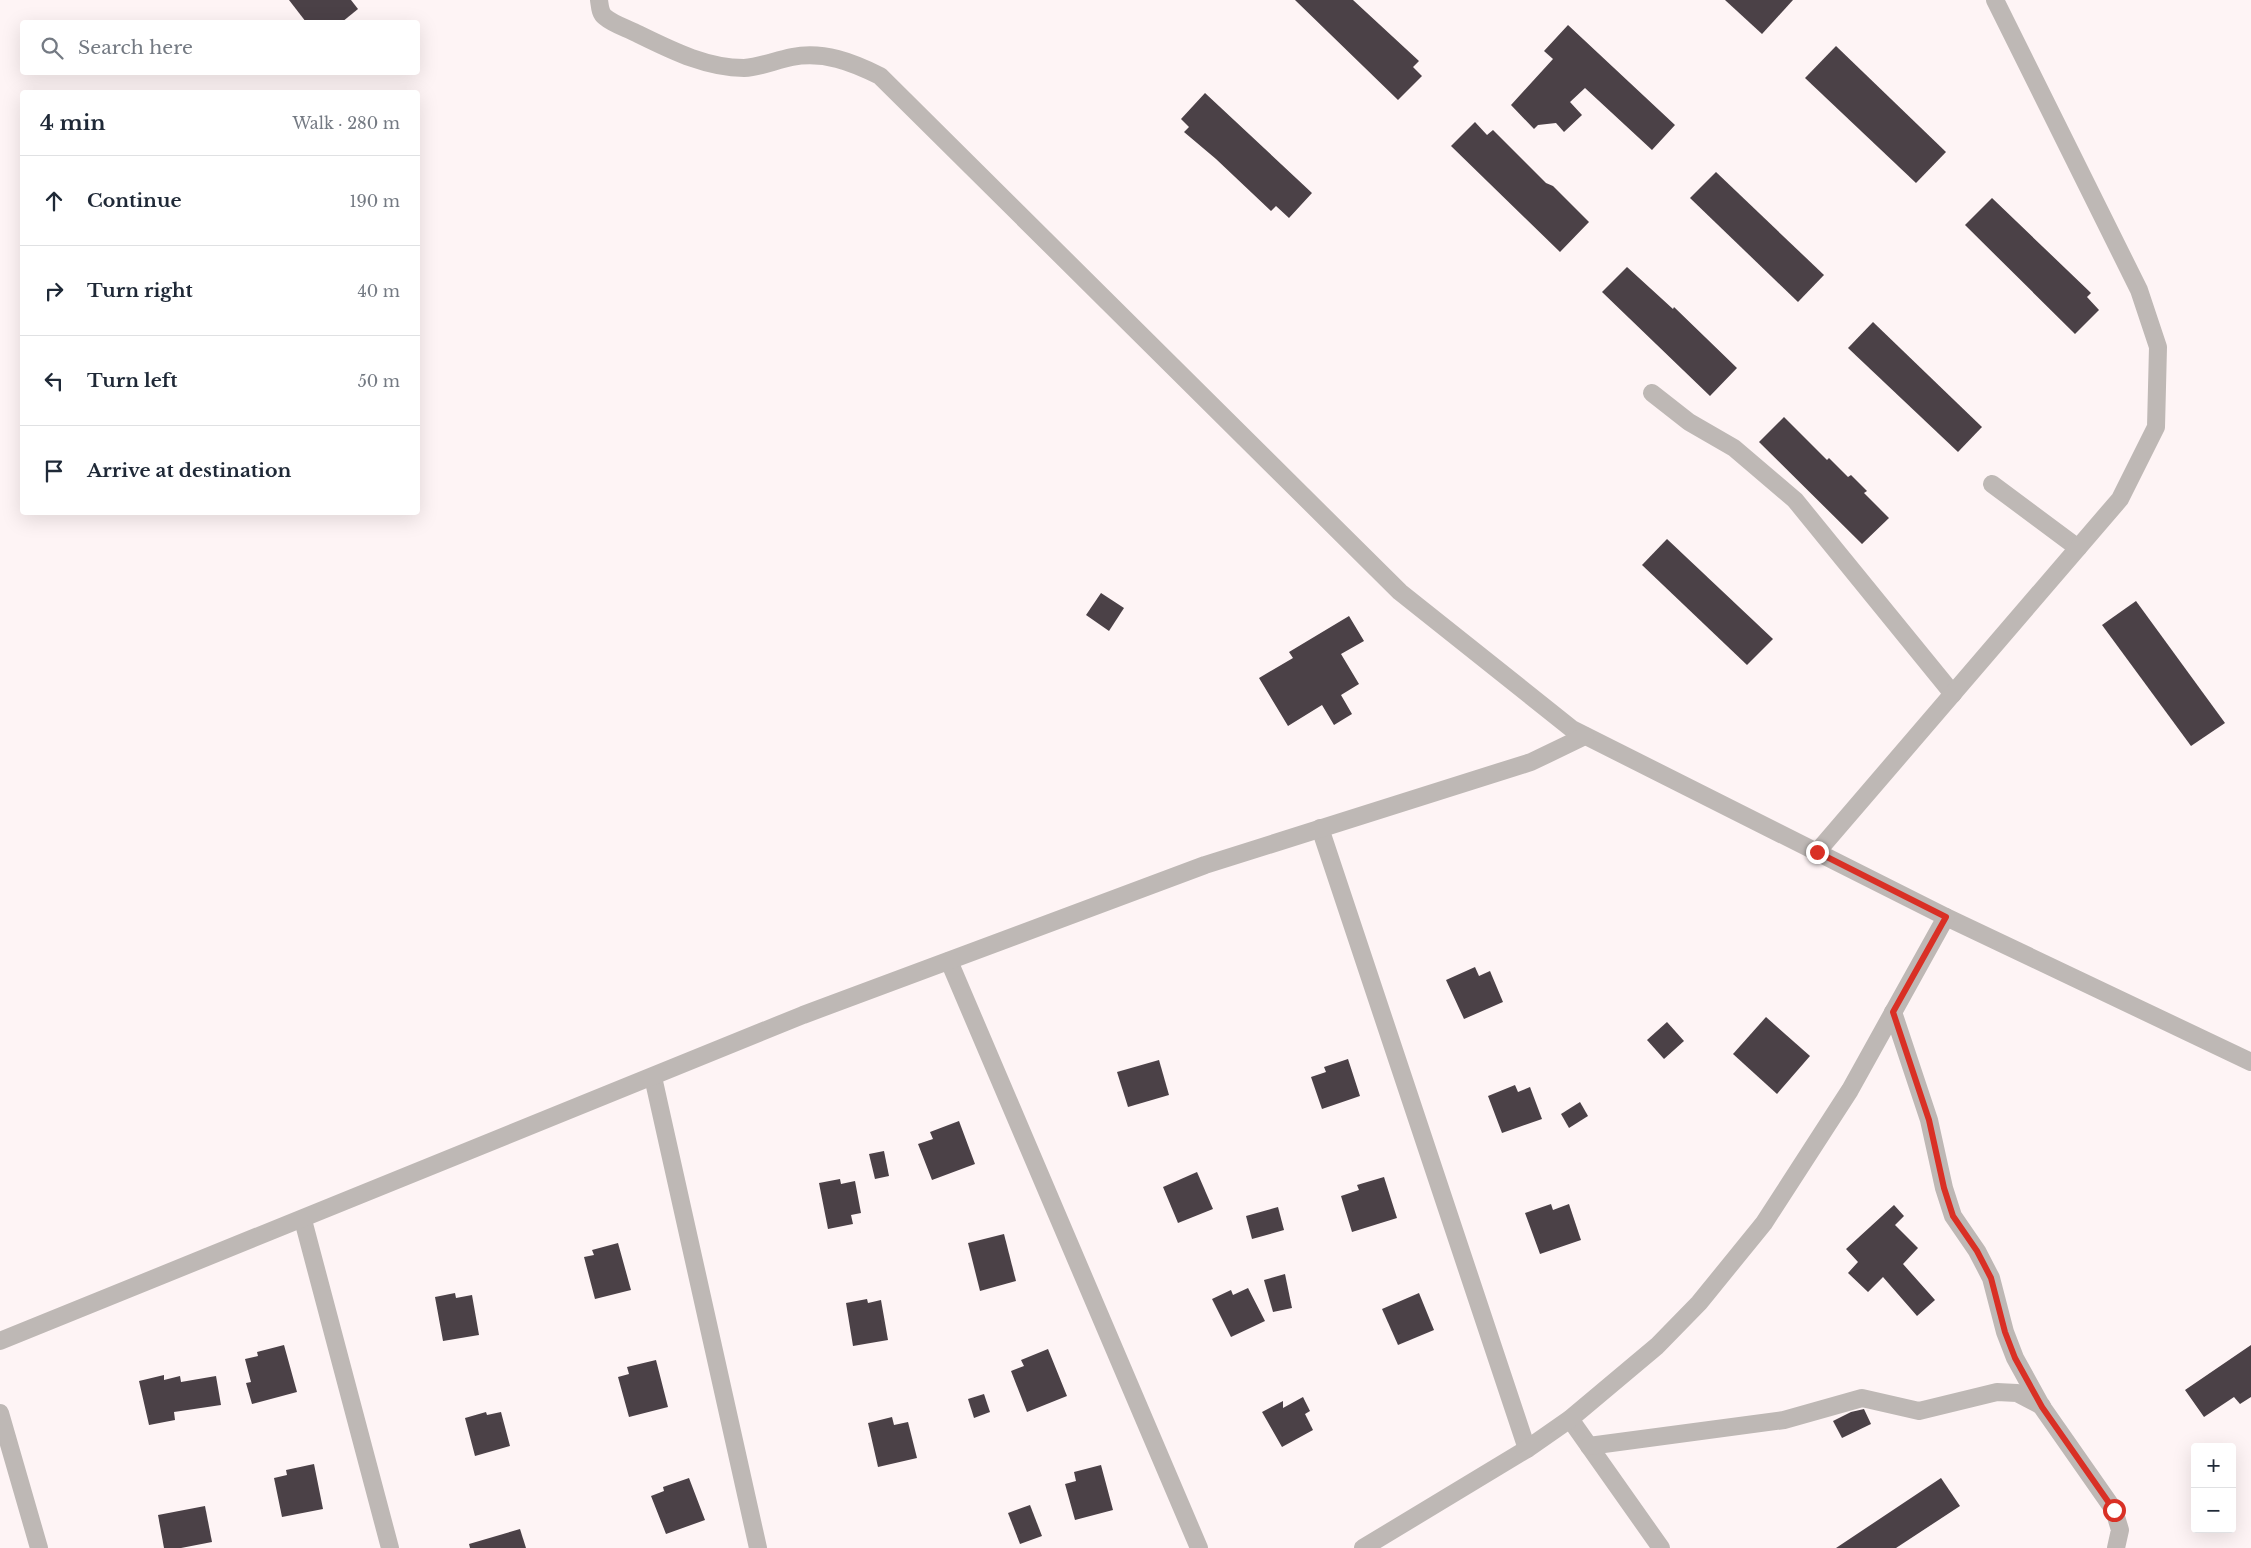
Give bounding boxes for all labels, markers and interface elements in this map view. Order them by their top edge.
search box [20,20,420,75]
icon: search [38,34,66,62]
text: Search here [78,36,193,59]
text: 4 min [40,110,106,136]
text: Walk · 280 m [292,113,400,133]
icon: ahead [40,187,68,215]
text: Continue [87,189,182,212]
text: 190 m [349,191,400,211]
icon: right [40,277,68,305]
text: Turn right [87,279,193,302]
text: 40 m [357,281,400,301]
icon: left [40,367,68,395]
text: Turn left [87,369,178,392]
text: 50 m [358,371,400,391]
icon: arrive [40,457,68,485]
text: Arrive at destination [87,459,291,482]
route end [1806,841,1829,864]
map controls [2191,1443,2236,1533]
button: + [2191,1443,2236,1488]
button: − [2191,1488,2236,1533]
route start [2103,1499,2126,1522]

